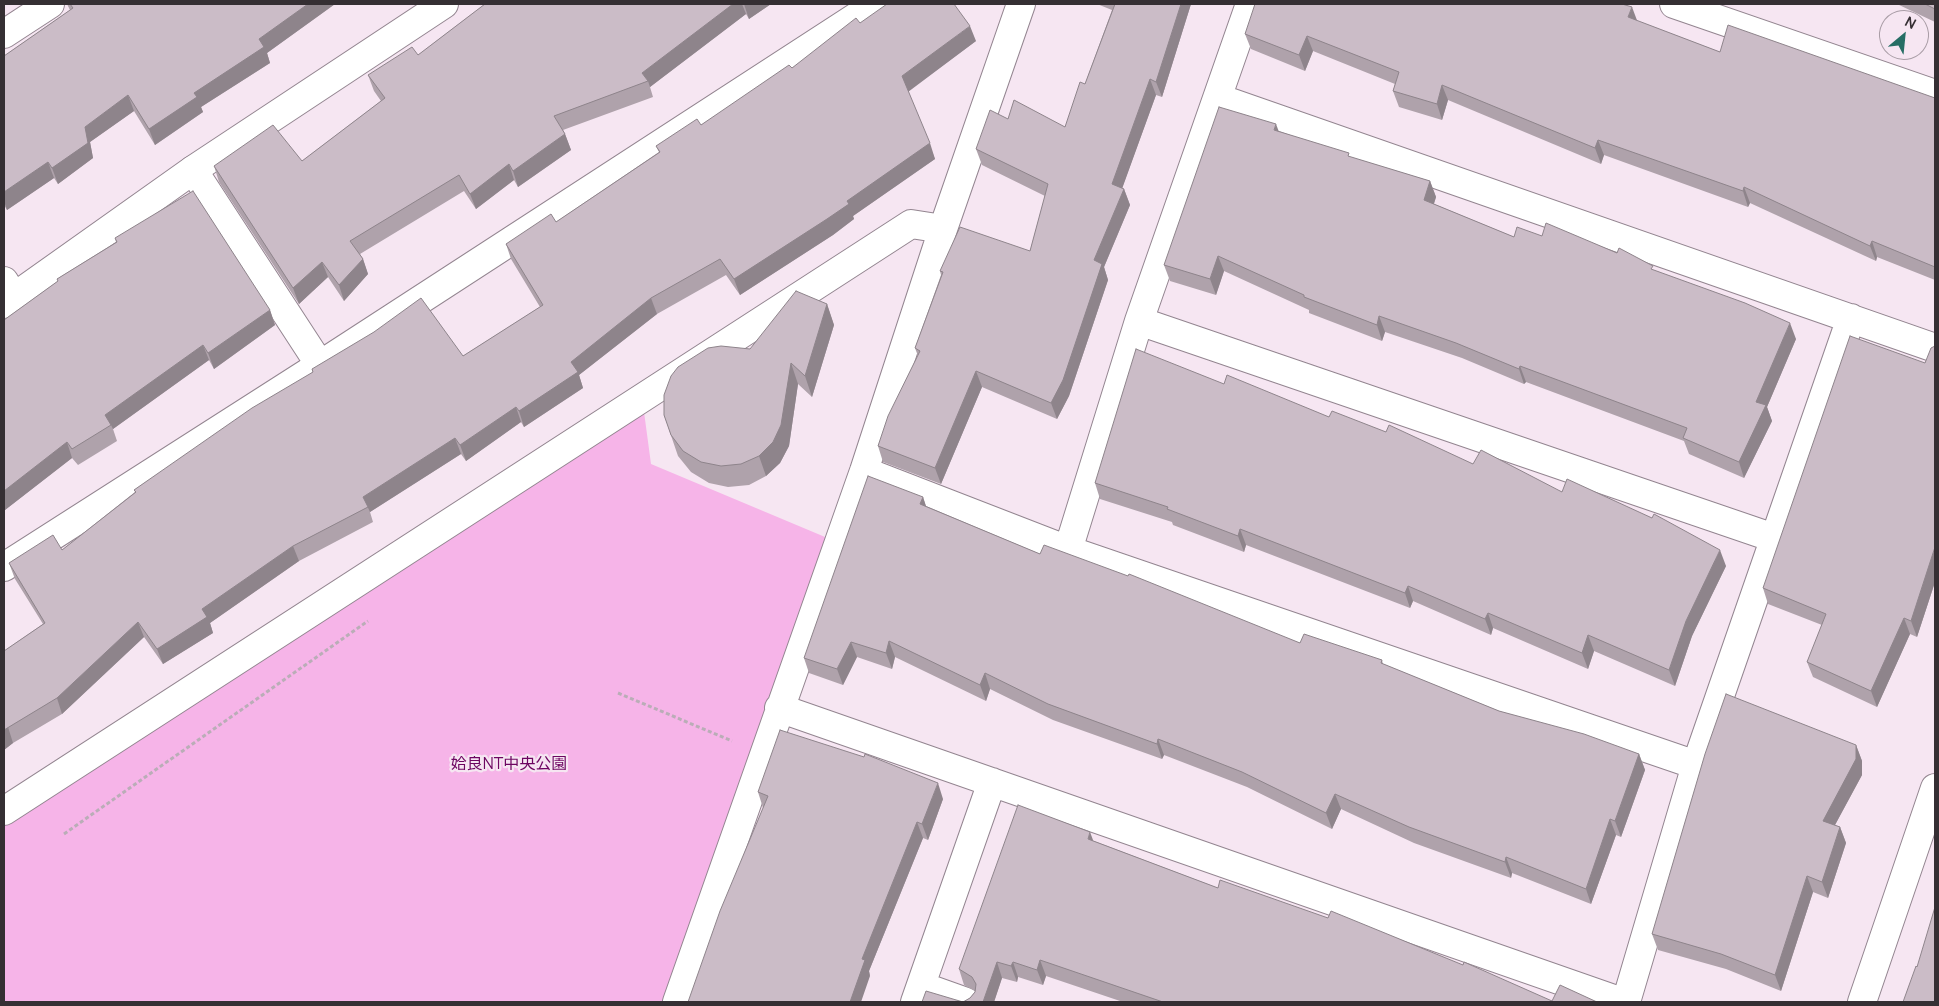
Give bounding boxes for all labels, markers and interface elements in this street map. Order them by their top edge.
north arrow [1879,10,1929,60]
text: N [1902,11,1920,33]
park label: 姶良NT中央公園 [451,755,567,775]

